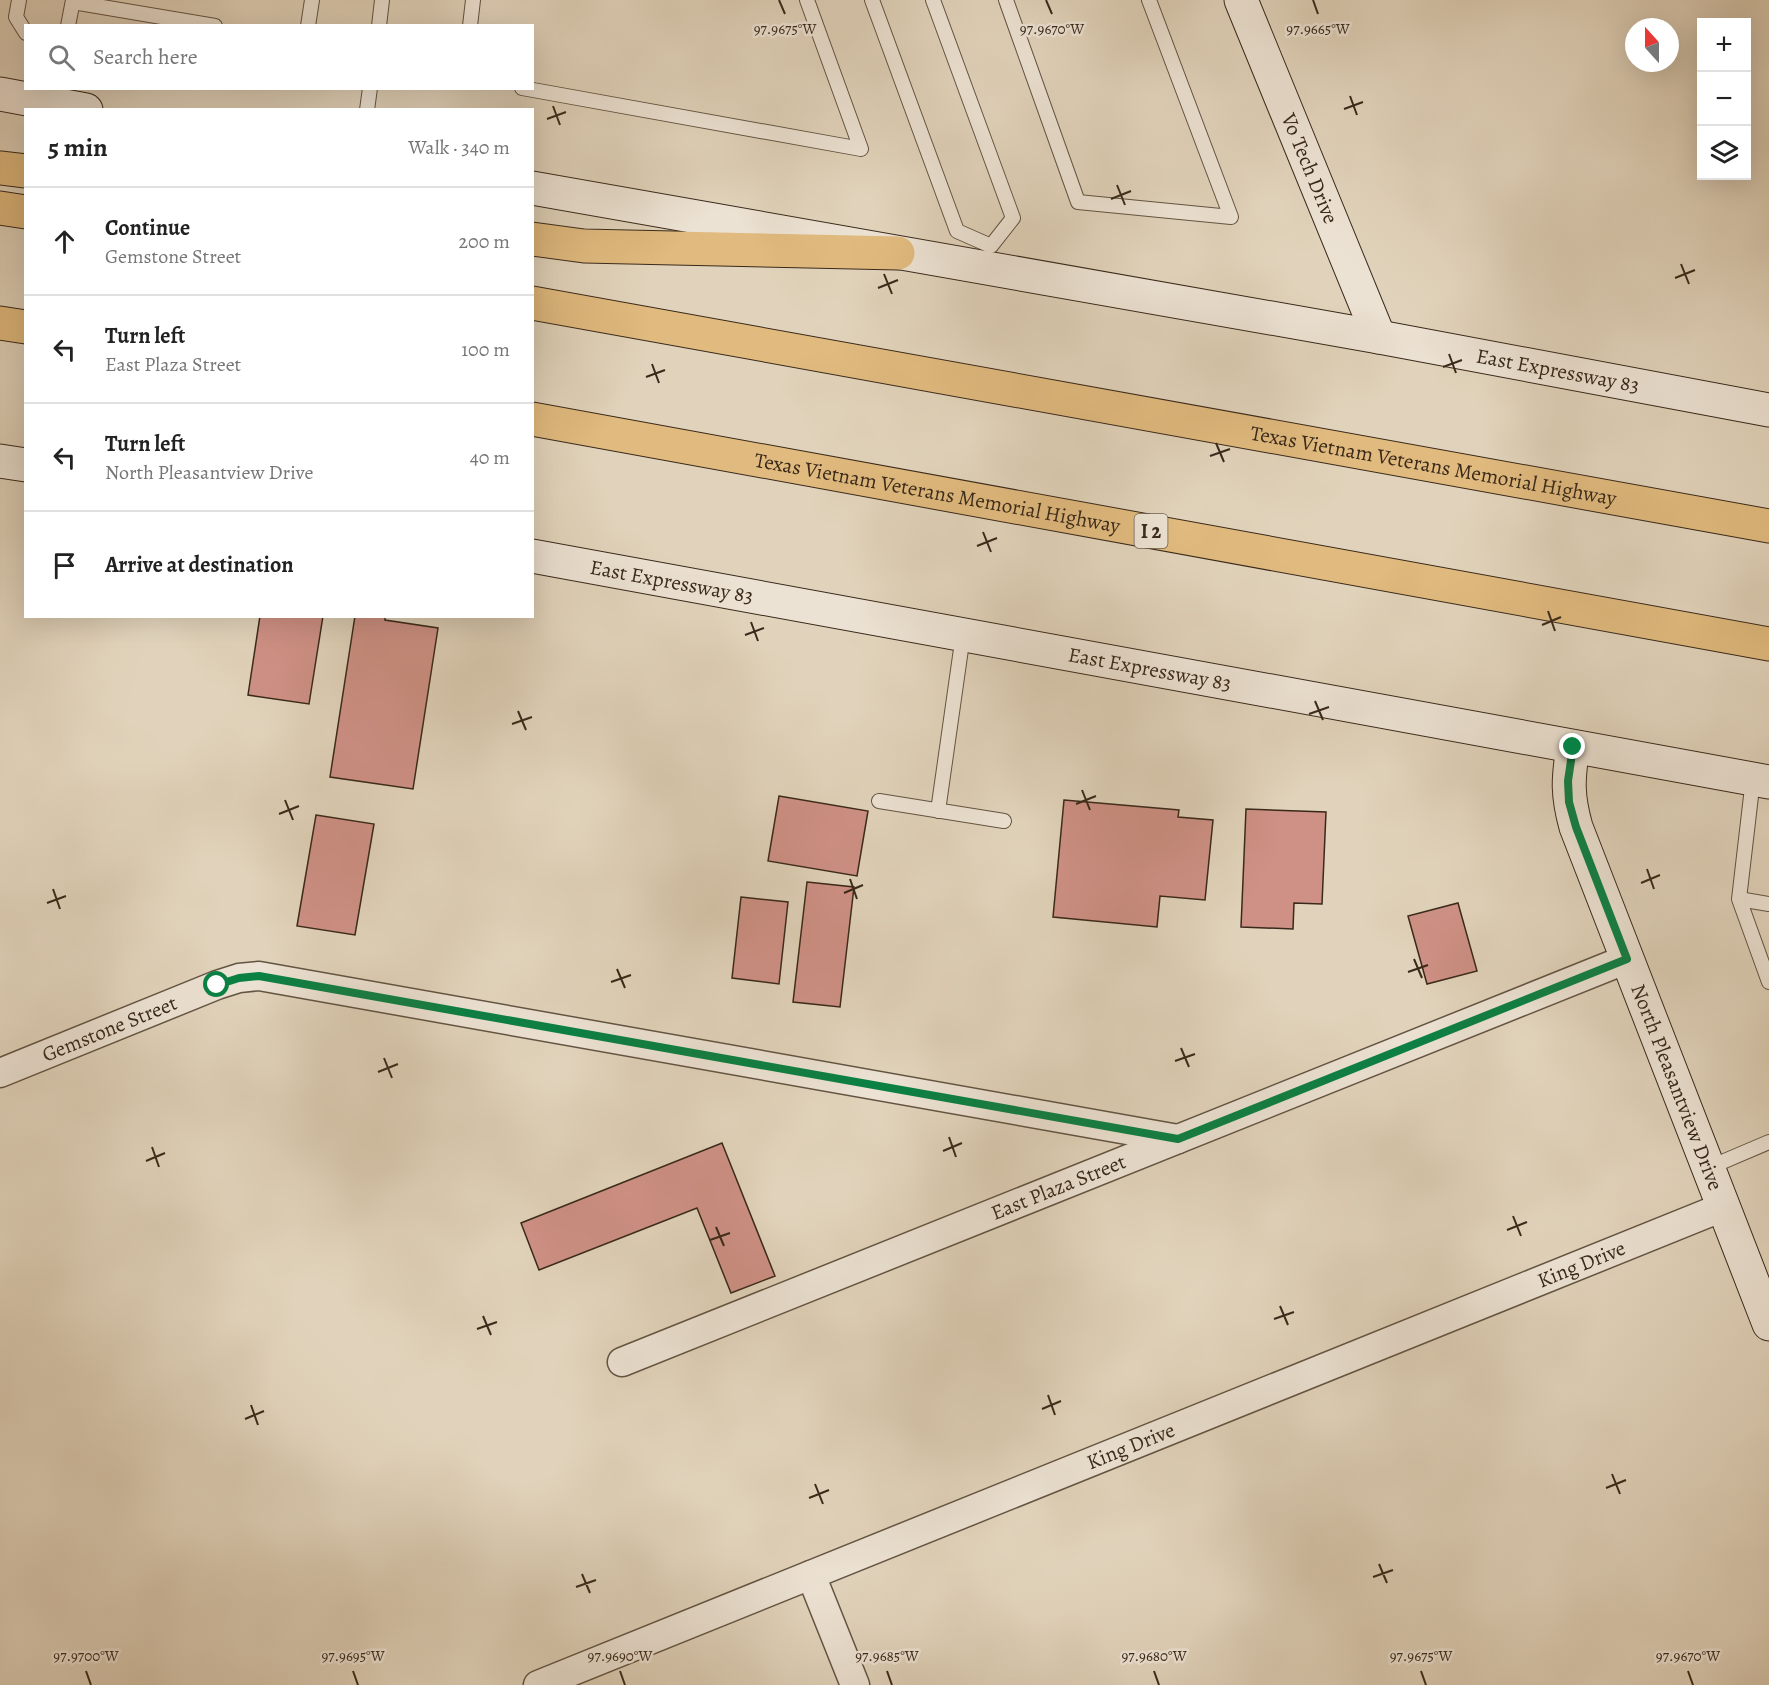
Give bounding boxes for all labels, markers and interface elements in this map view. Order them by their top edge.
north arrow [1625,18,1679,72]
map controls [1697,18,1751,180]
button: + [1697,18,1751,72]
text: 97.9675°W [754,19,816,39]
text: 97.9670°W [1020,19,1084,39]
text: 97.9665°W [1286,19,1350,39]
search box [24,24,534,90]
icon: search [45,41,78,74]
text: Search here [93,42,198,72]
button: − [1697,72,1751,126]
street label: Vo Tech Drive [1274,108,1345,228]
button: layers [1697,126,1751,180]
text: 5 min [48,130,108,165]
text: Walk · 340 m [408,134,510,161]
text: Continue [105,213,190,243]
icon: ahead [48,225,81,258]
text: 200 m [459,228,510,255]
text: Gemstone Street [105,243,241,270]
text: Turn left [105,321,185,351]
icon: left [48,333,81,366]
text: 100 m [461,336,510,363]
street label: East Expressway 83 [1474,342,1642,399]
text: East Plaza Street [105,351,241,378]
street label: Texas Vietnam Veterans Memorial Highway [1248,419,1619,512]
text: Turn left [105,429,185,459]
icon: left [48,441,81,474]
text: 40 m [470,444,510,471]
street label: Texas Vietnam Veterans Memorial Highway [752,446,1123,540]
text: North Pleasantview Drive [105,459,313,486]
road number: I 2 [1134,514,1168,548]
icon: arrive [48,549,81,582]
text: Arrive at destination [105,550,294,580]
street label: East Expressway 83 [588,553,756,610]
street label: East Expressway 83 [1066,640,1234,698]
route end [1559,733,1585,759]
route start [203,971,229,997]
street label: North Pleasantview Drive [1624,980,1730,1194]
street label: Gemstone Street [38,989,181,1069]
street label: East Plaza Street [987,1147,1130,1227]
street label: King Drive [1533,1234,1629,1294]
street label: King Drive [1082,1416,1179,1476]
text: 97.9700°W [53,1646,119,1666]
text: 97.9695°W [321,1646,385,1666]
text: 97.9690°W [588,1646,652,1666]
text: 97.9685°W [855,1646,919,1666]
text: 97.9680°W [1121,1646,1187,1666]
text: 97.9675°W [1390,1646,1452,1666]
text: 97.9670°W [1656,1646,1720,1666]

